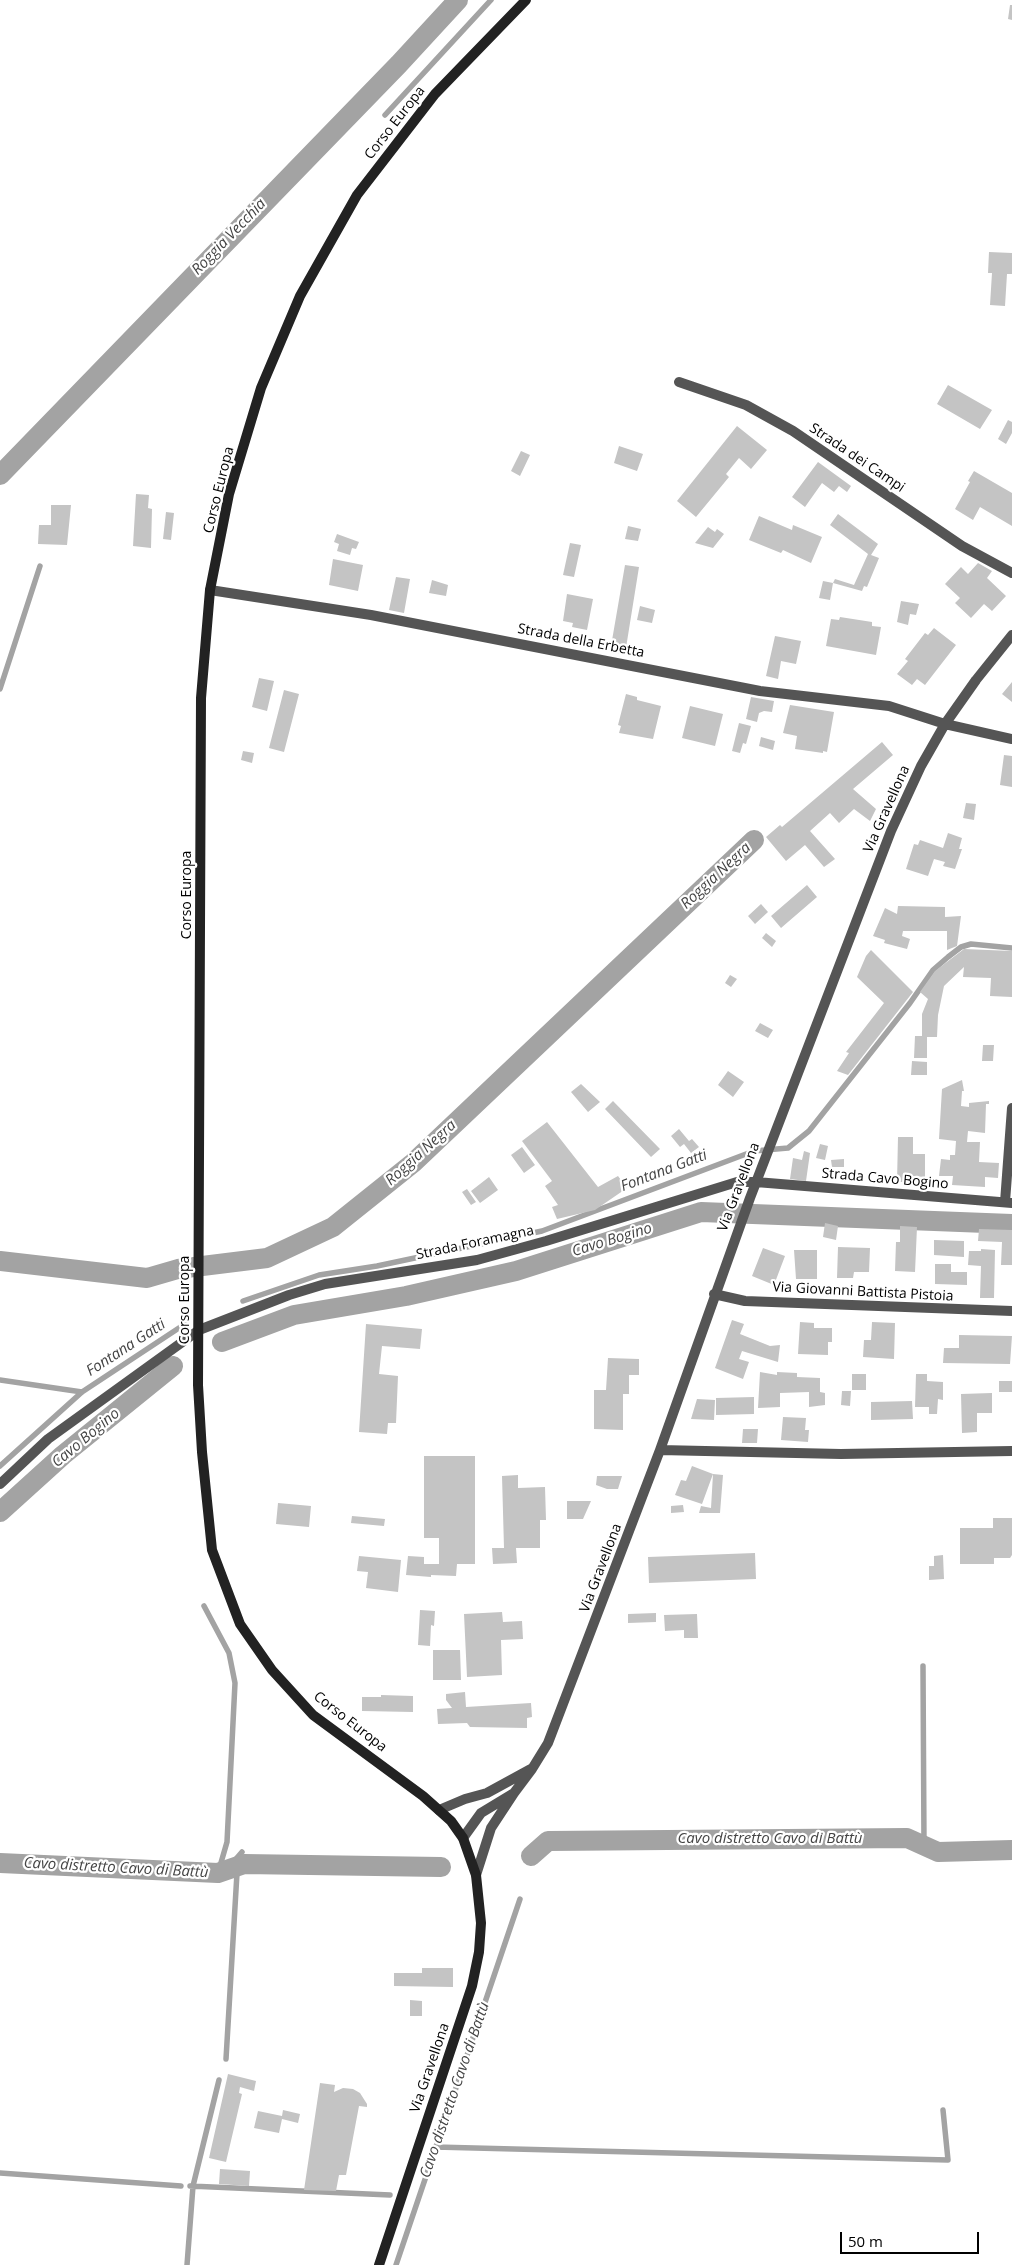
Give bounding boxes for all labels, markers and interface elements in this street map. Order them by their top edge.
street label: Corso Europa [361,83,429,163]
water label: Roggia Vecchia [188,195,270,279]
street label: Strada dei Campi [806,420,908,496]
street label: Corso Europa [200,445,238,535]
street label: Strada della Erbetta [516,620,646,662]
street label: Via Gravellona [860,763,914,855]
water label: Roggia Negra [677,839,755,913]
street label: Corso Europa [179,851,195,939]
water label: Roggia Negra [382,1117,460,1189]
street label: Via Gravellona [714,1140,764,1234]
water label: Fontana Gatti [618,1146,710,1196]
street label: Strada Cavo Bogino [821,1165,949,1193]
water label: Cavo Bogino [570,1219,654,1261]
street label: Strada Foramagna [415,1222,535,1264]
street label: Corso Europa [177,1256,193,1344]
street label: Via Giovanni Battista Pistoia [772,1279,954,1305]
water label: Fontana Gatti [83,1316,169,1380]
water label: Cavo Bogino [49,1405,123,1471]
street label: Via Gravellona [576,1521,626,1615]
street label: Corso Europa [310,1688,390,1756]
water label: Cavo distretto Cavo di Battù [678,1830,862,1848]
water label: Cavo distretto Cavo di Battù [23,1854,209,1882]
water label: Cavo distretto Cavo di Battù [416,2000,494,2180]
street label: Via Gravellona [407,2021,453,2115]
scale bar [842,2222,981,2254]
text: 50 m [848,2231,883,2251]

